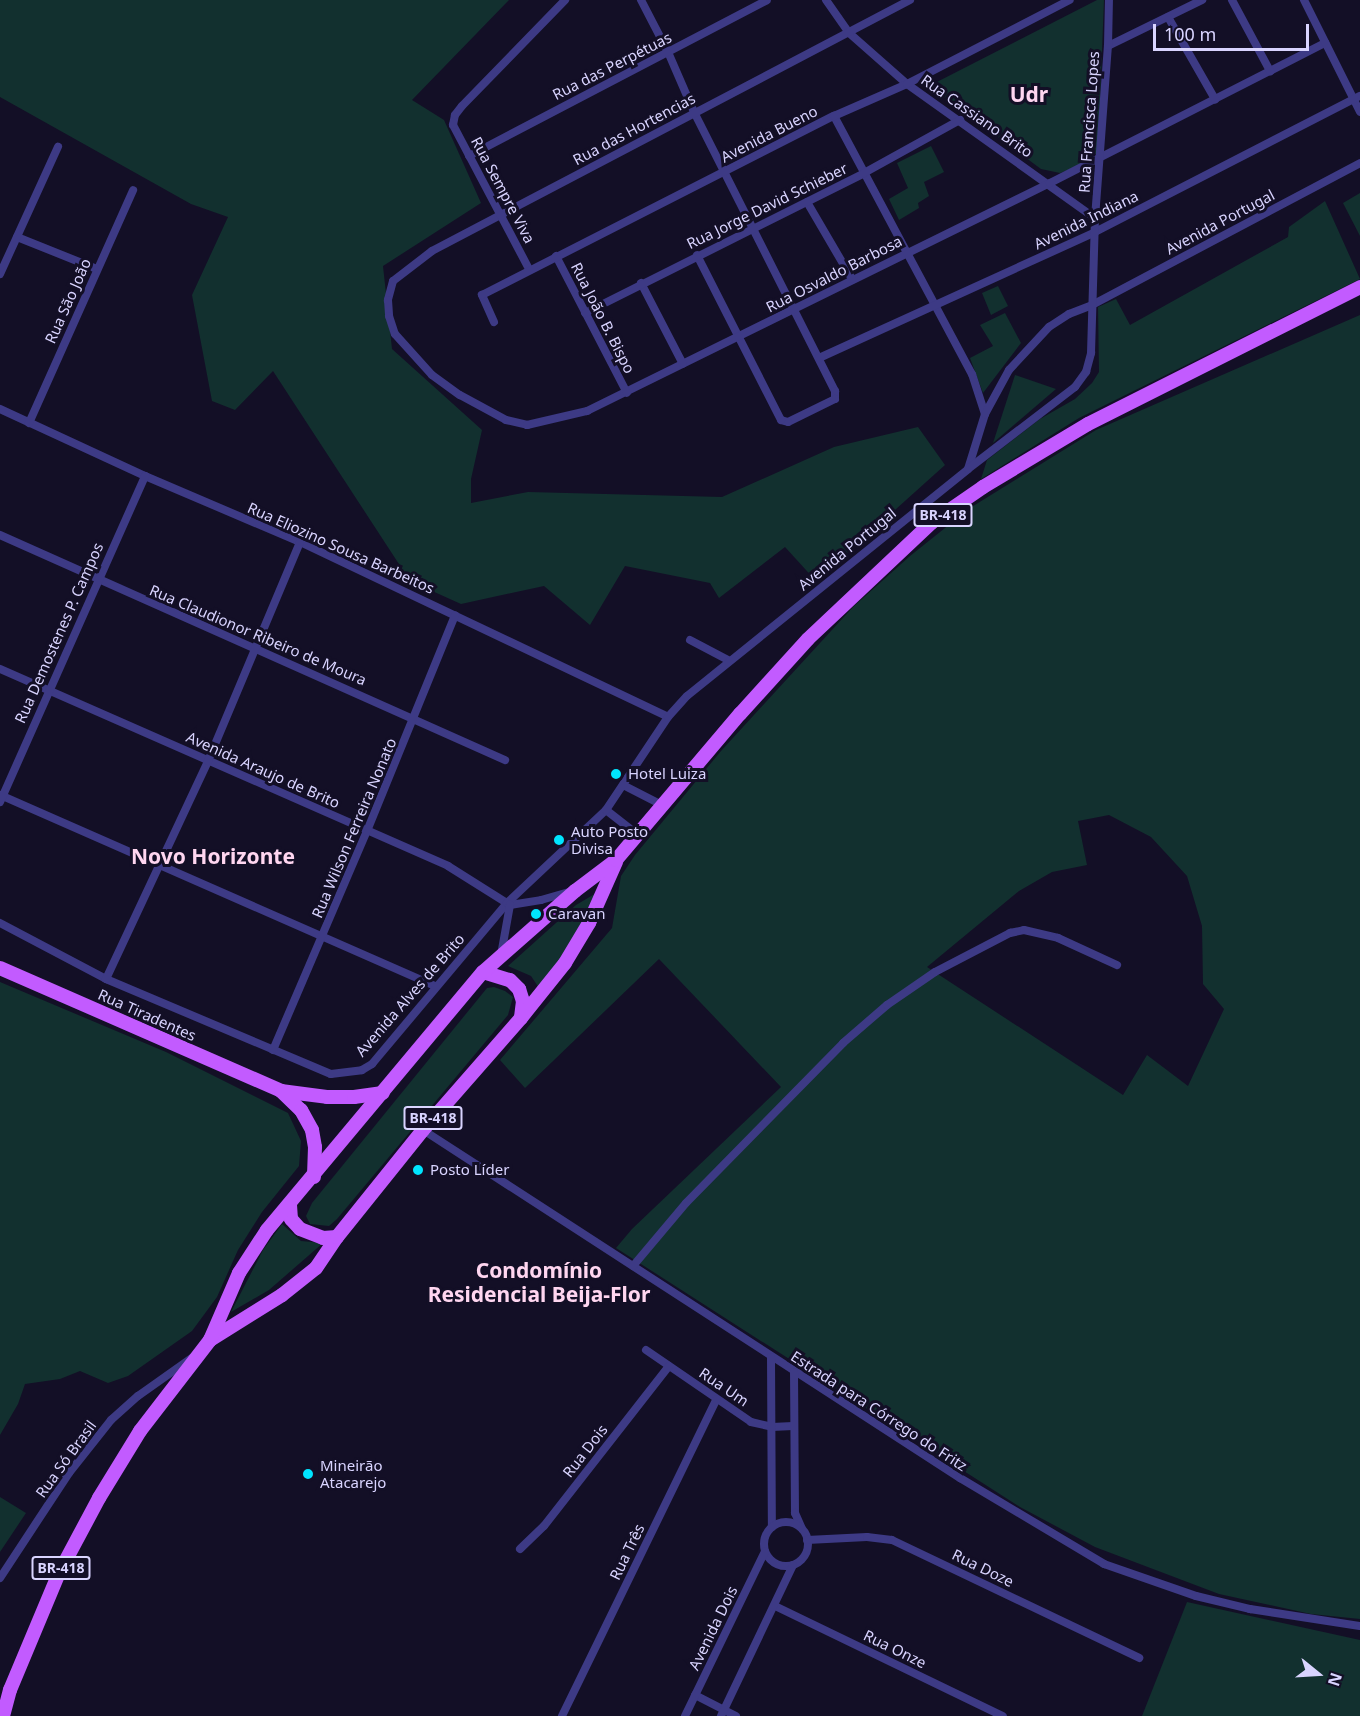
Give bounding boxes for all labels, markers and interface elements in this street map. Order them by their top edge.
scale bar [1156,12,1312,50]
text: 100 m [1164,22,1216,46]
street label: Rua das Perpétuas [549,28,675,104]
street label: Rua Francisca Lopes [1075,51,1103,193]
street label: Rua Cassiano Brito [918,71,1036,161]
district label: Udr [1010,81,1048,107]
street label: Rua das Hortencias [570,89,698,169]
street label: Avenida Bueno [718,102,820,166]
street label: Rua Sempre Viva [467,134,539,246]
street label: Rua Jorge David Schieber [684,159,850,253]
street label: Avenida Portugal [1162,186,1278,258]
street label: Avenida Indiana [1031,187,1141,253]
street label: Rua Osvaldo Barbosa [763,232,905,316]
street label: Rua São João [41,256,95,346]
street label: Rua João B. Bispo [567,260,639,376]
street label: Rua Eliozino Sousa Barbeitos [245,499,437,597]
street label: Avenida Portugal [794,504,900,594]
road number: BR-418 [913,504,973,526]
street label: Rua Demostenes P. Campos [11,540,107,726]
street label: Rua Claudionor Ribeiro de Moura [147,581,369,689]
street label: Avenida Araujo de Brito [183,728,343,812]
street label: Rua Wilson Ferreira Nonato [308,735,400,921]
place label: Hotel Luiza [628,765,706,783]
marker: Hotel Luiza [609,767,623,781]
place label: Auto Posto Divisa [571,822,648,857]
marker: Auto Posto Divisa [552,833,566,847]
district label: Novo Horizonte [131,843,295,869]
place label: Caravan [548,905,606,923]
marker: Caravan [529,907,543,921]
street label: Avenida Alves de Brito [352,930,468,1060]
street label: Rua Tiradentes [95,985,199,1045]
road number: BR-418 [403,1107,463,1129]
place label: Posto Líder [430,1161,509,1179]
marker: Posto Líder [411,1163,425,1177]
district label: Condomínio Residencial Beija-Flor [428,1257,650,1307]
street label: Estrada para Córrego do Fritz [788,1347,970,1475]
street label: Rua Um [696,1364,752,1410]
street label: Rua Só Brasil [32,1417,100,1501]
street label: Rua Dois [559,1421,611,1481]
place label: Mineirão Atacarejo [320,1456,386,1491]
marker: Mineirão Atacarejo [301,1467,315,1481]
street label: Rua Três [606,1521,648,1583]
street label: Rua Doze [949,1545,1017,1591]
road number: BR-418 [31,1557,91,1579]
street label: Avenida Dois [685,1583,741,1673]
street label: Rua Onze [861,1626,929,1672]
north arrow [1288,1644,1348,1704]
text: N [1323,1670,1348,1689]

